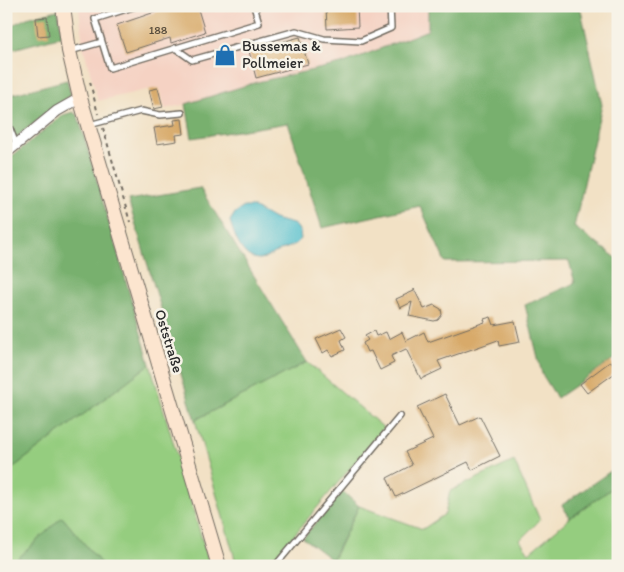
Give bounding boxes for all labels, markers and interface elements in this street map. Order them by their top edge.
house number: 188 [149,23,168,37]
place label: Bussemas & Pollmeier [242,37,321,72]
shop icon: Bussemas & Pollmeier [212,42,238,68]
street label: Oststraße [151,307,187,375]

